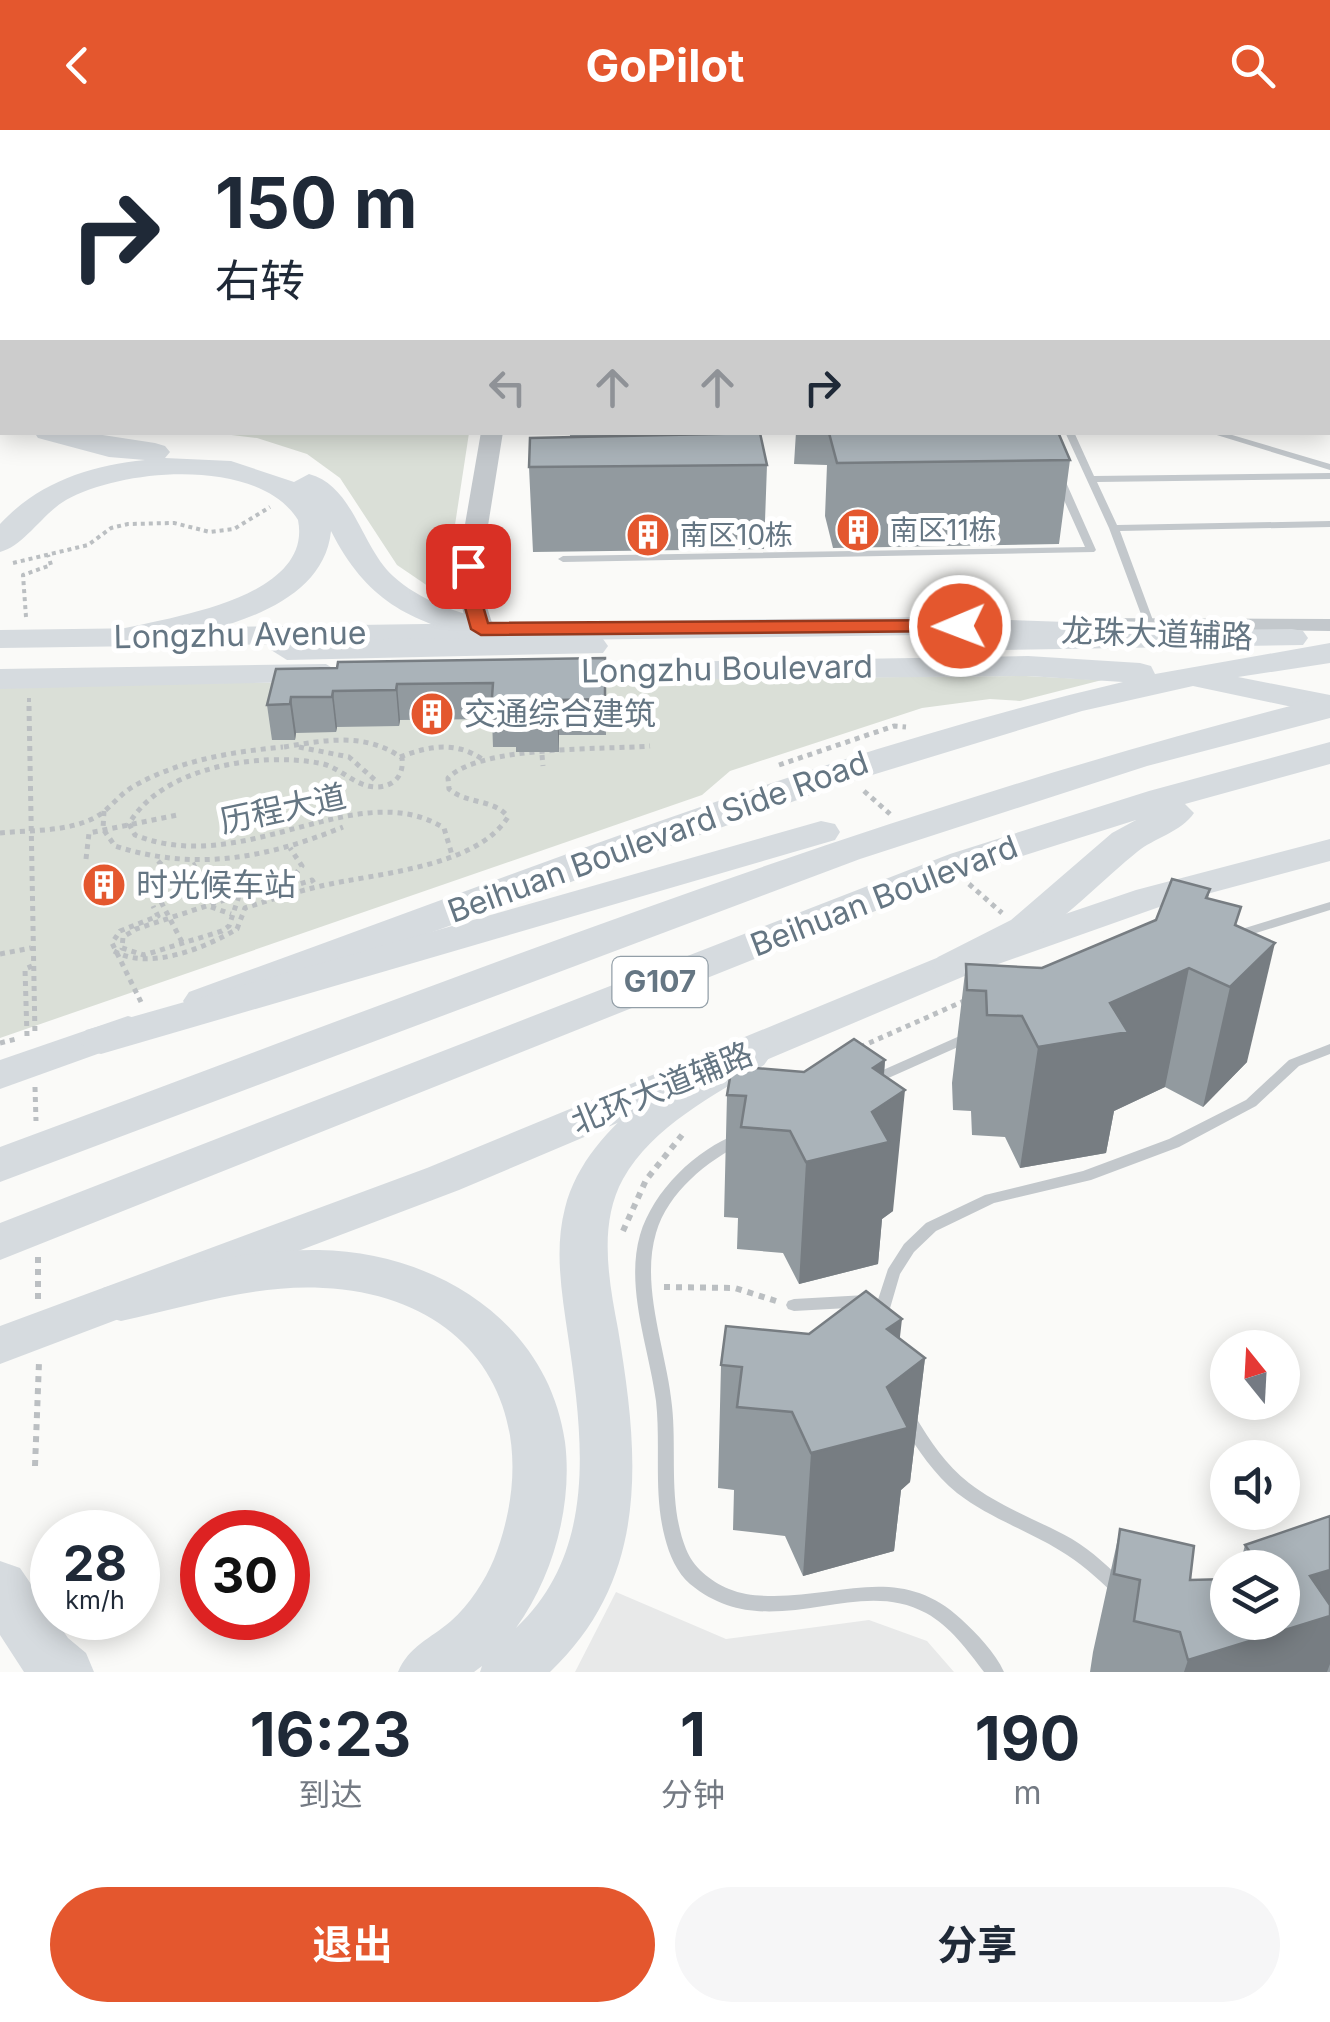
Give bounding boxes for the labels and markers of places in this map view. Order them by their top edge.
building icon: 南区11栋 [835,507,881,553]
building icon: 南区10栋 [625,512,671,558]
place label: 南区11栋 [890,513,997,547]
place label: 南区10栋 [680,518,793,552]
pin [426,524,511,609]
building icon: 交通综合建筑 [409,691,455,737]
place label: 交通综合建筑 [464,694,656,733]
building icon: 时光候车站 [81,862,127,908]
place label: 时光候车站 [136,865,296,904]

